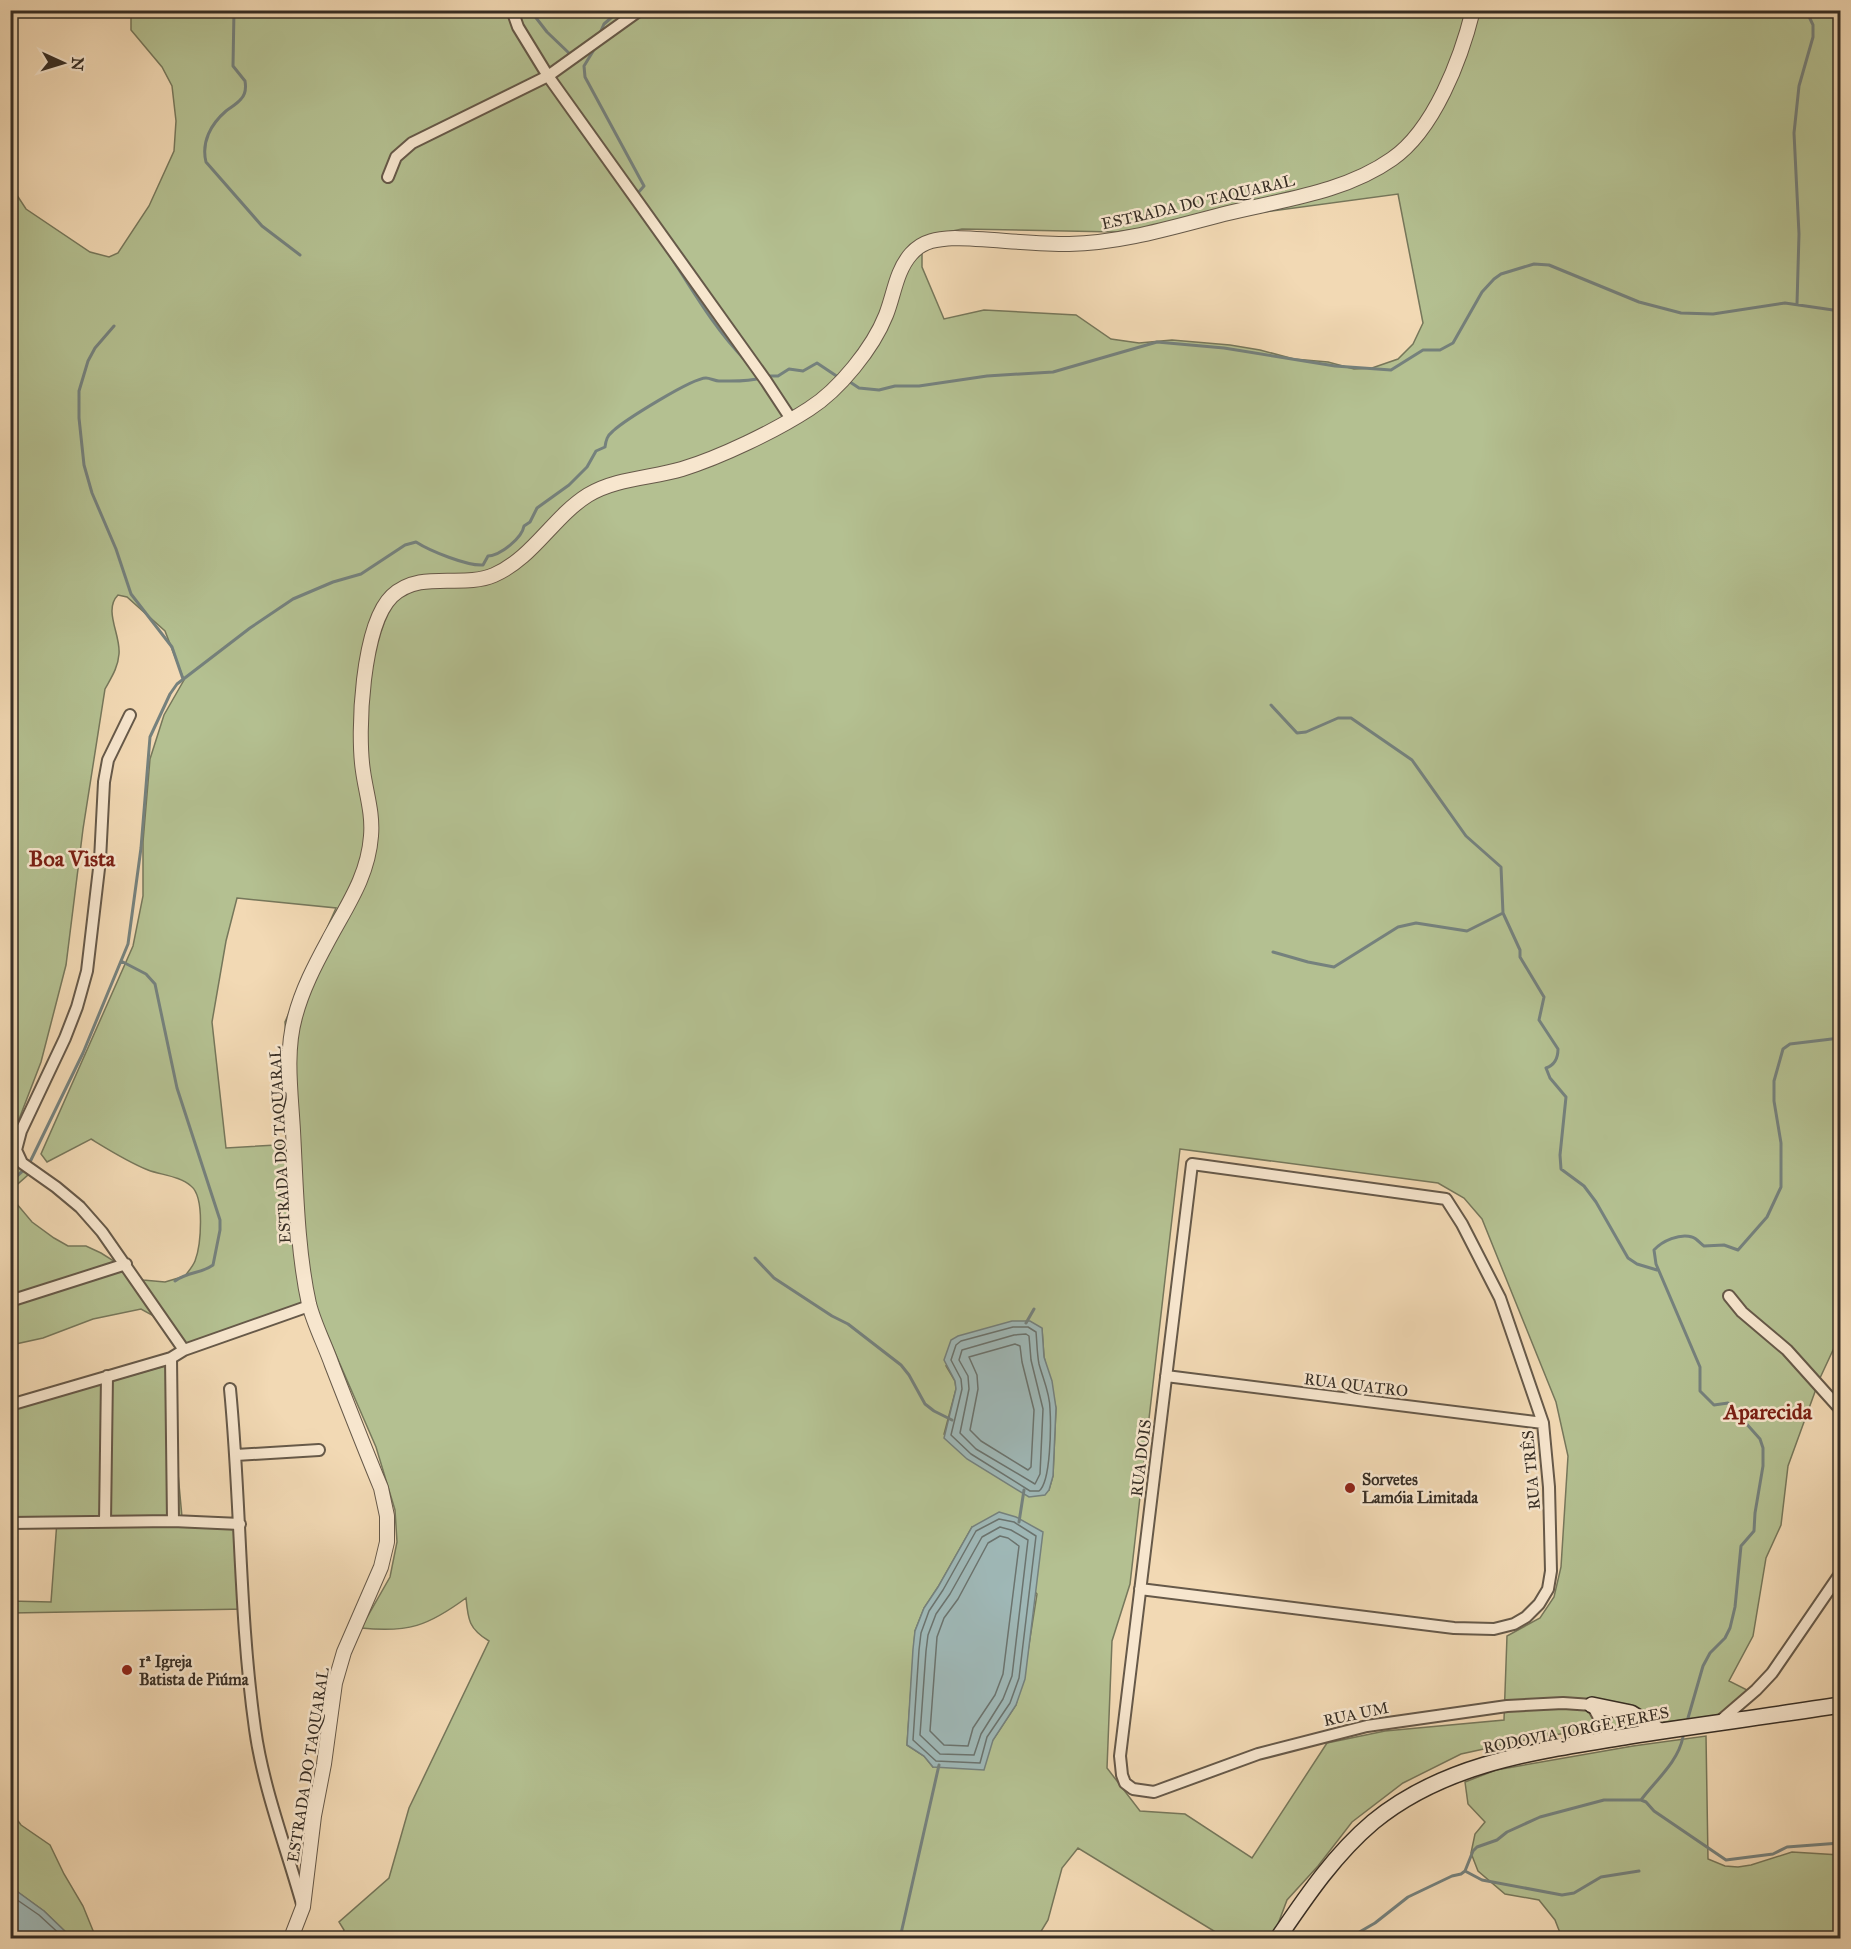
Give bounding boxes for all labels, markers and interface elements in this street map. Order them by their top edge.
north arrow [33,33,93,93]
text: N [67,57,87,72]
street label: ESTRADA DO TAQUARAL [1100,170,1296,233]
district label: Boa Vista [29,845,116,872]
street label: ESTRADA DO TAQUARAL [265,1046,295,1244]
street label: RUA QUATRO [1303,1369,1409,1401]
district label: Aparecida [1722,1398,1813,1425]
street label: RUA DOIS [1127,1418,1155,1498]
street label: RUA TRÊS [1517,1429,1544,1511]
place label: Sorvetes Lamóia Limitada [1362,1470,1479,1507]
marker: Sorvetes Lamóia Limitada [1343,1481,1357,1495]
place label: 1ª Igreja Batista de Piúma [139,1652,250,1689]
marker: 1ª Igreja Batista de Piúma [120,1663,134,1677]
street label: ESTRADA DO TAQUARAL [283,1666,333,1864]
street label: RUA UM [1322,1698,1390,1730]
street label: RODOVIA JORGE FERES [1481,1703,1671,1758]

